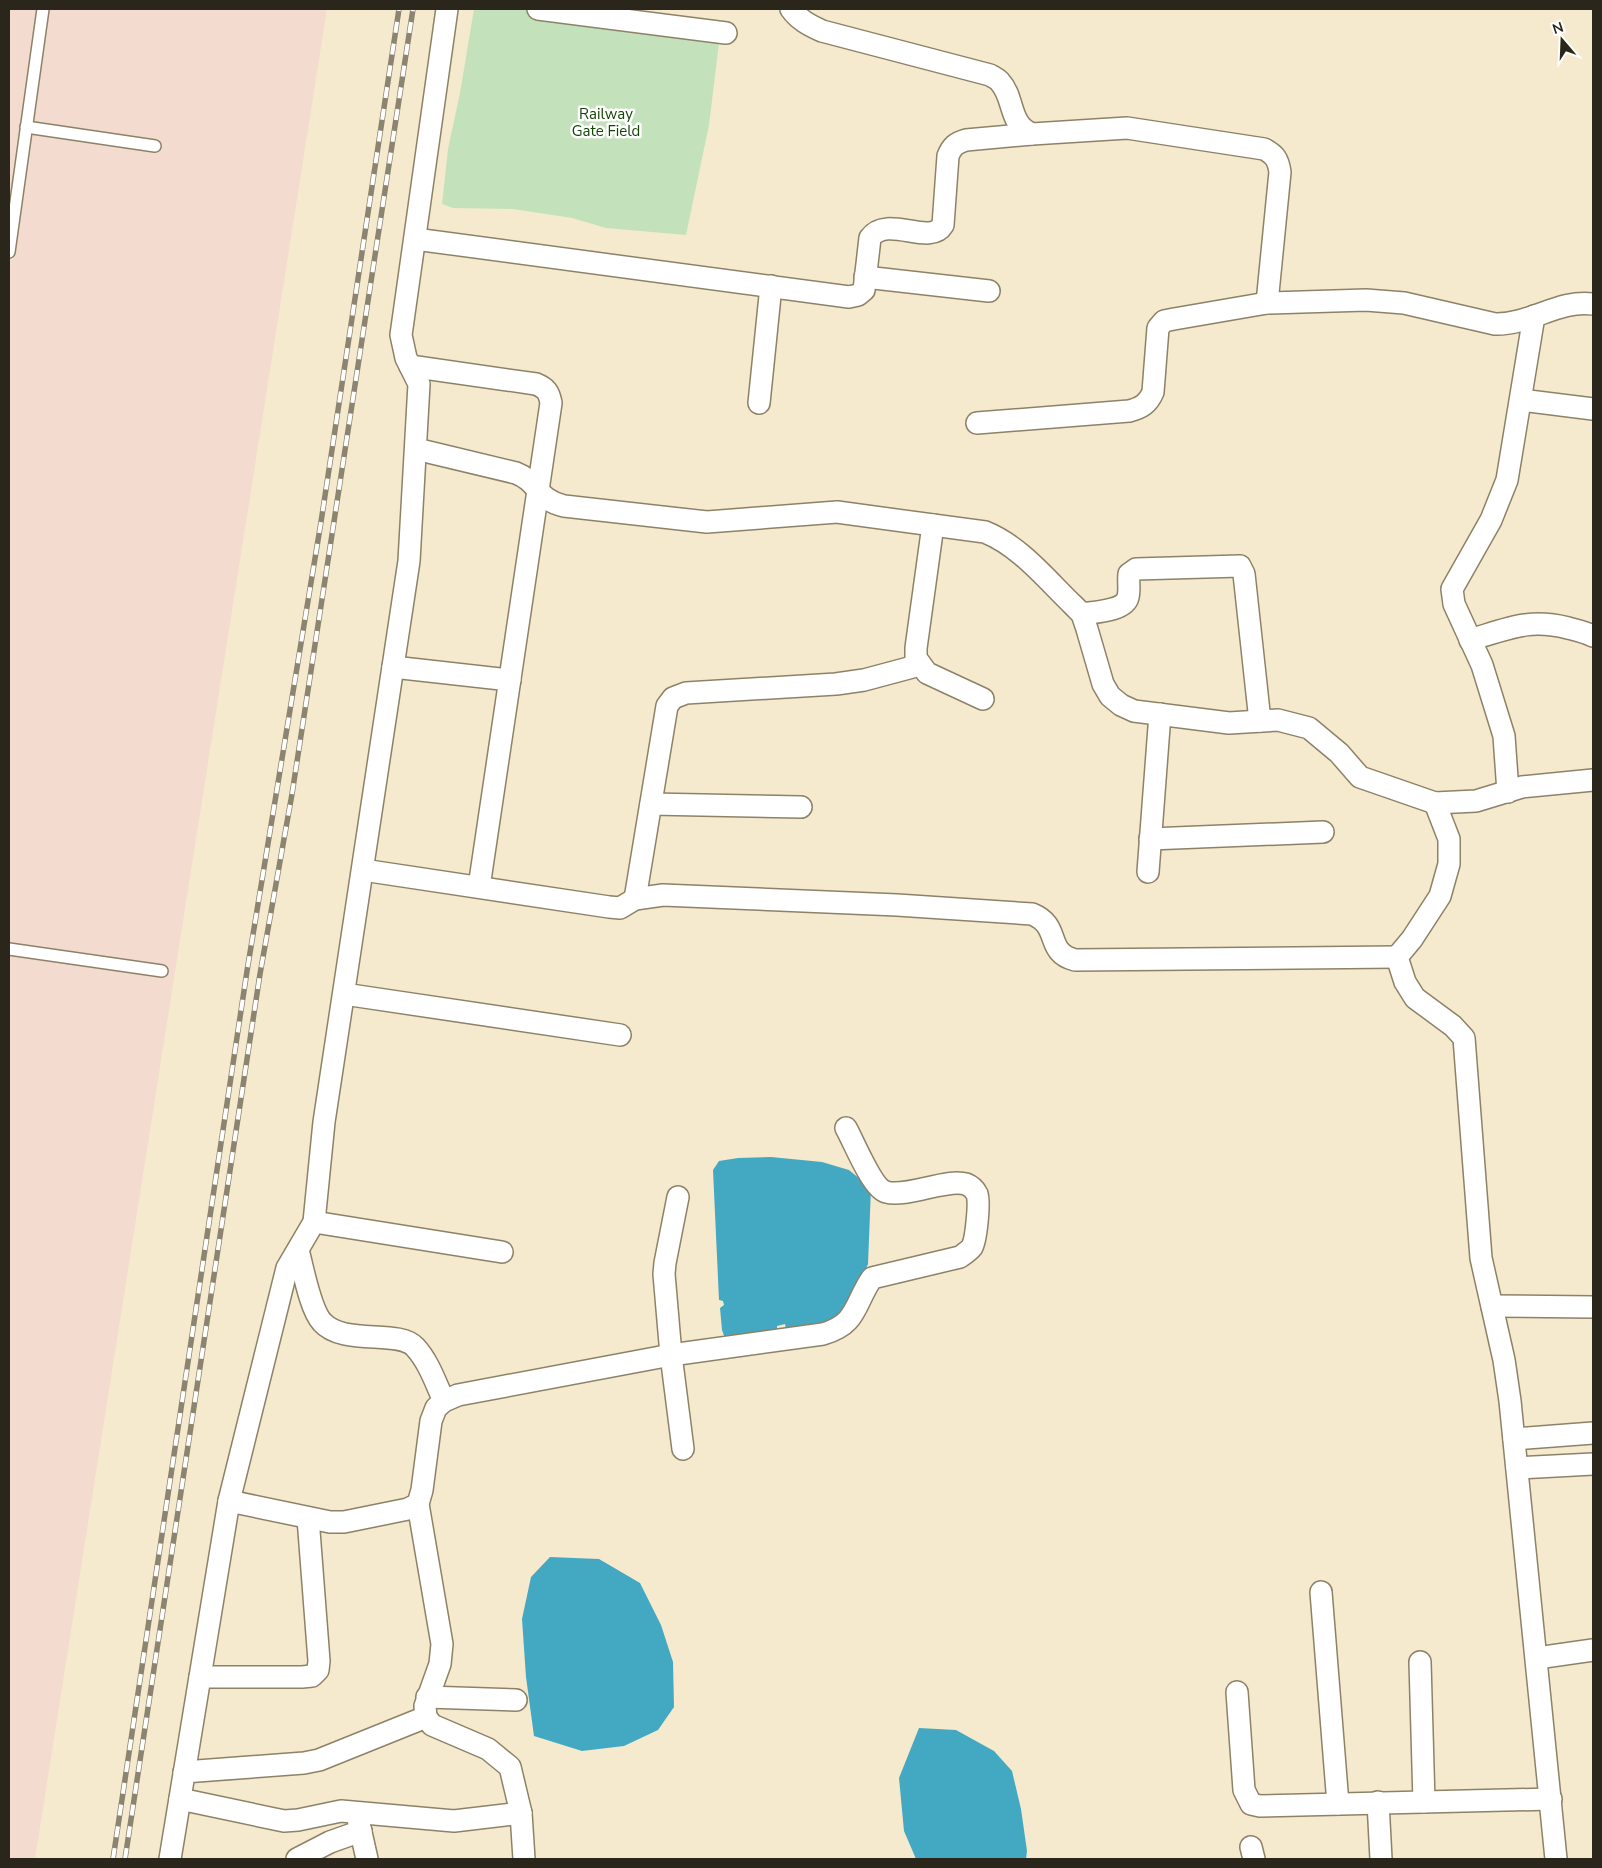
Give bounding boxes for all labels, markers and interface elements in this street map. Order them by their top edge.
north arrow [1537,15,1587,65]
text: N [1550,17,1566,39]
park label: Railway Gate Field [572,104,640,141]

